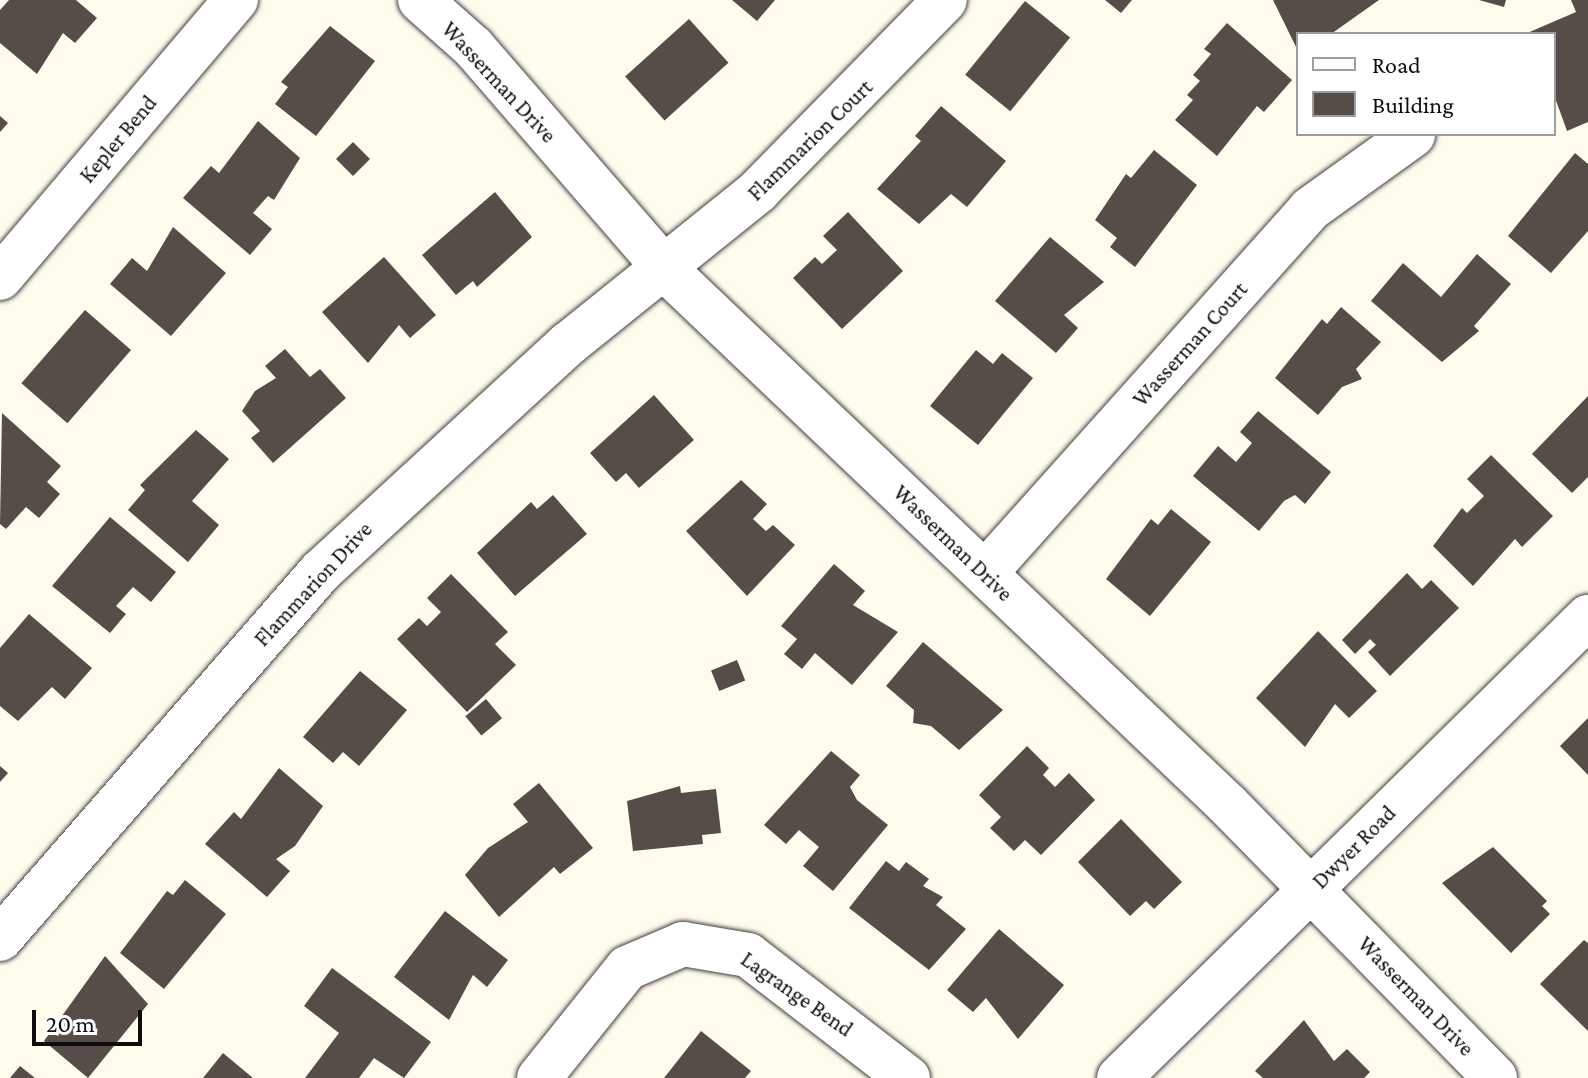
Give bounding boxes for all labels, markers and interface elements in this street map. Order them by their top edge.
street label: Wasserman Drive [436,16,562,148]
legend [1296,32,1556,136]
text: Road [1372,51,1421,78]
street label: Flammarion Court [742,74,878,206]
street label: Kepler Bend [74,90,162,188]
text: Building [1372,91,1454,118]
street label: Wasserman Court [1127,276,1253,412]
street label: Wasserman Drive [888,479,1018,607]
street label: Flammarion Drive [249,516,377,652]
street label: Dwyer Road [1307,800,1401,894]
street label: Wasserman Drive [1352,931,1480,1061]
street label: Lagrange Bend [736,946,858,1042]
scale bar [36,994,146,1044]
text: 20 m [46,1010,95,1037]

